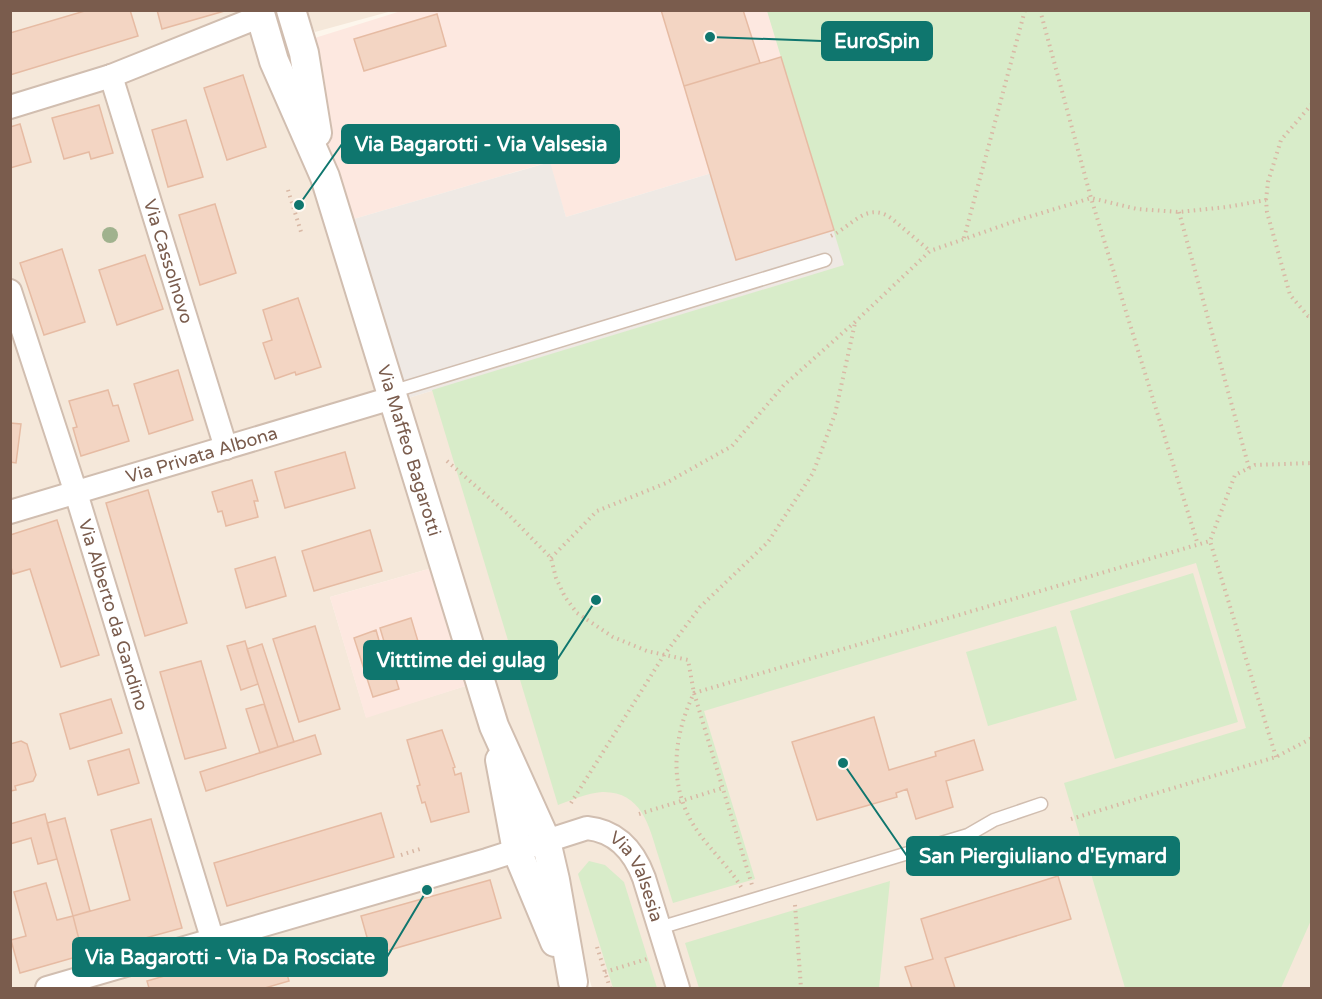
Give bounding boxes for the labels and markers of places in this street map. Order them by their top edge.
callout: EuroSpin [822,22,932,60]
callout: Via Bagarotti - Via Valsesia [342,125,619,163]
callout: Vitttime dei gulag [364,641,557,679]
callout: San Piergiuliano d'Eymard [907,837,1179,875]
callout: Via Bagarotti - Via Da Rosciate [73,938,387,976]

